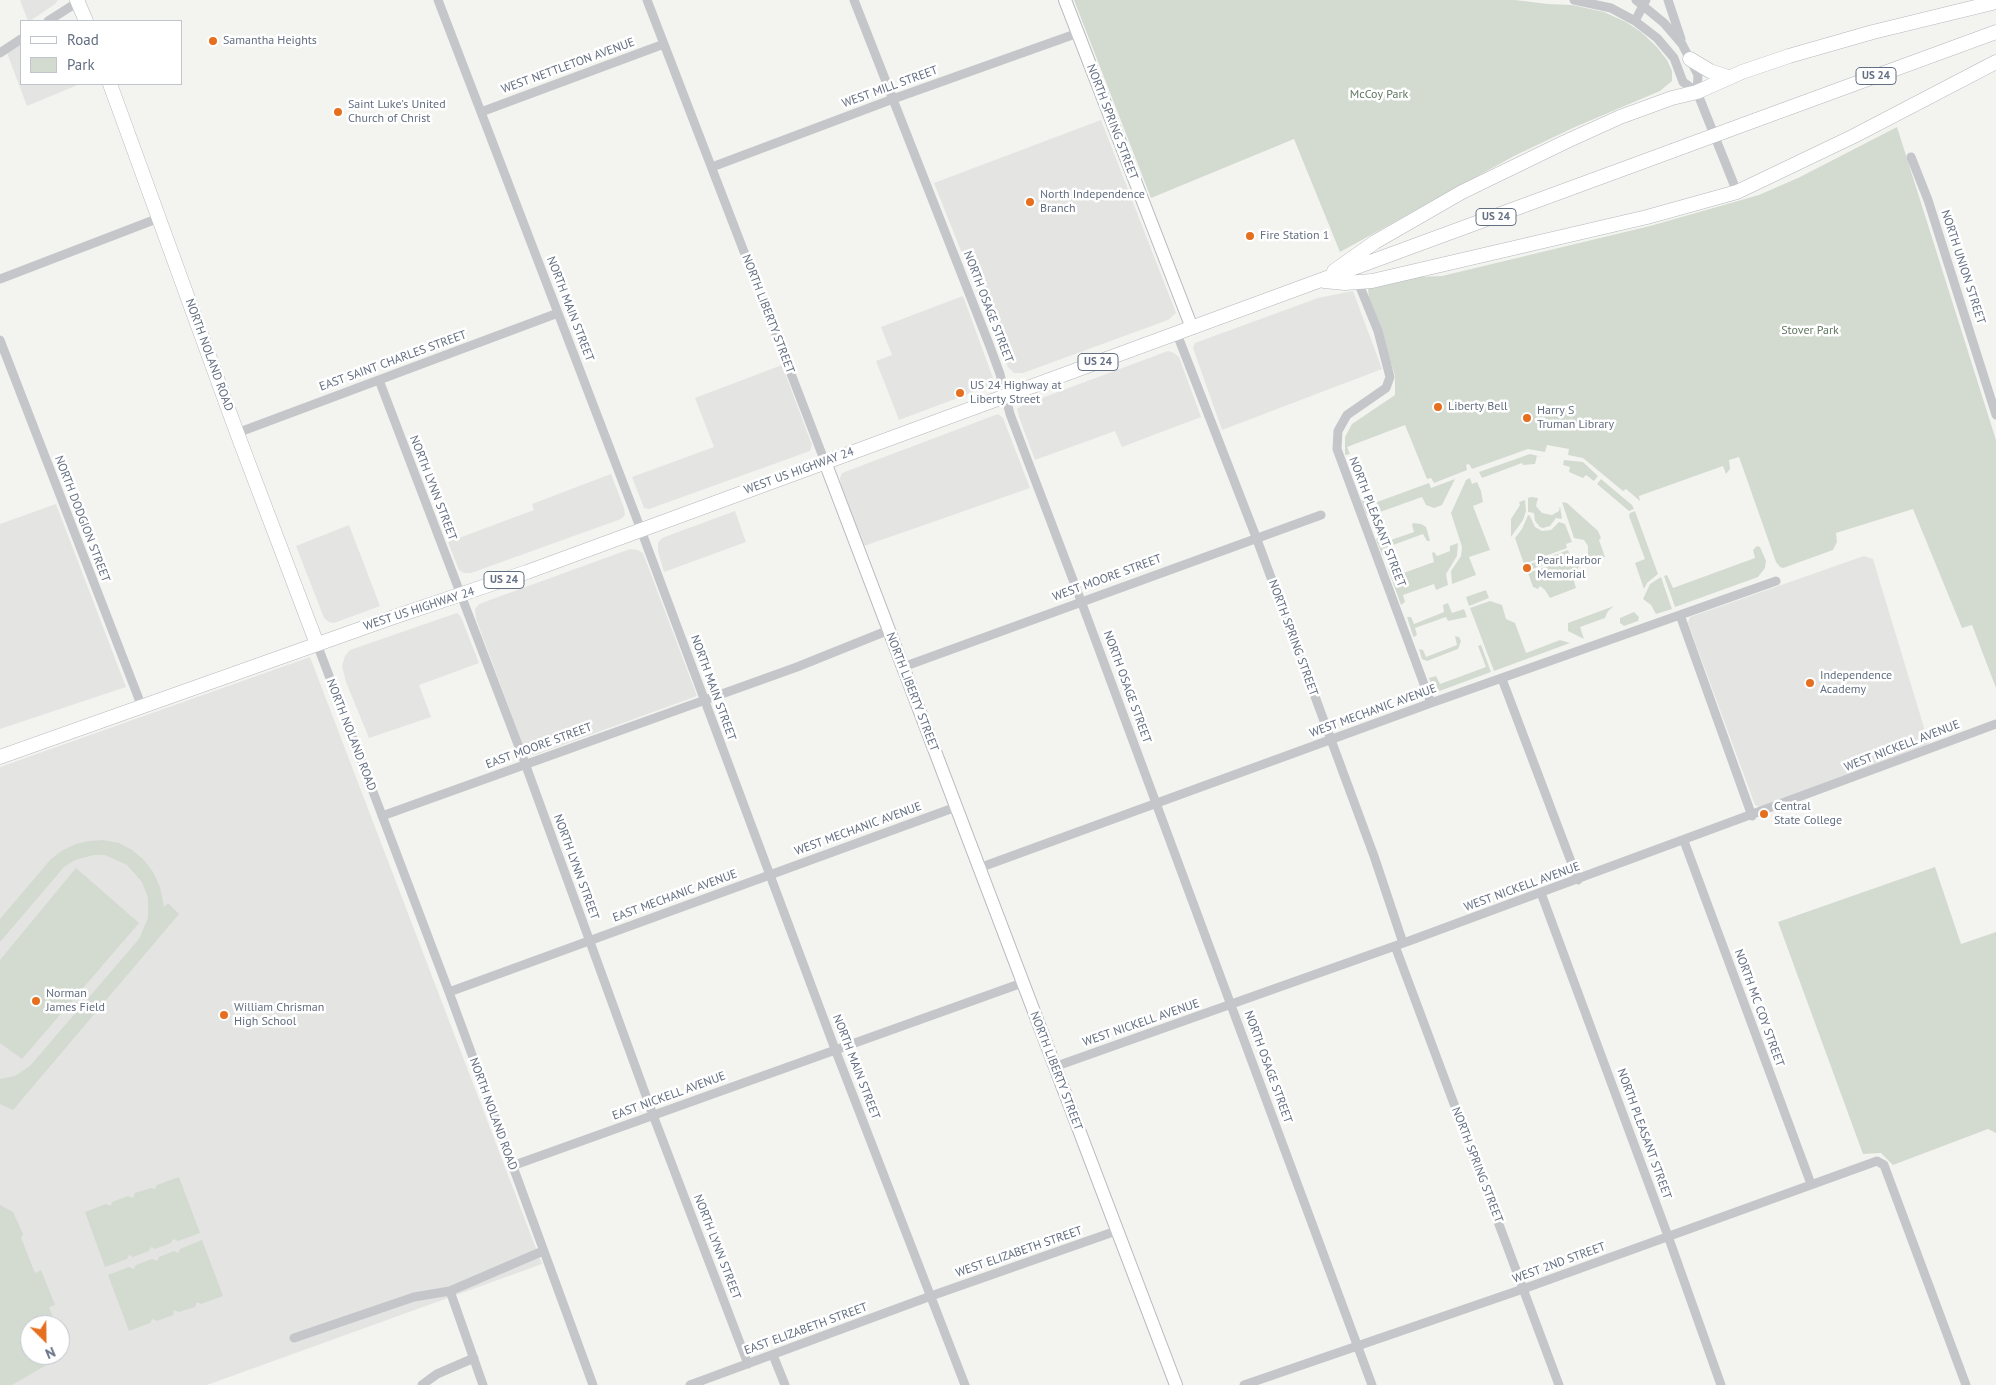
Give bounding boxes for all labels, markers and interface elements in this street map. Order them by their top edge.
legend [20,20,182,85]
text: Road [67,30,99,49]
place label: Samantha Heights [223,34,317,48]
marker: Samantha Heights [207,35,219,47]
street label: WEST NETTLETON AVENUE [499,35,637,97]
text: Park [67,55,95,74]
street label: NORTH SPRING STREET [1083,62,1141,182]
street label: WEST MILL STREET [840,63,940,111]
road number: US 24 [1856,68,1896,84]
park label: McCoy Park [1350,88,1408,102]
place label: Saint Luke's United Church of Christ [348,98,446,126]
marker: Saint Luke's United Church of Christ [332,106,344,118]
place label: North Independence Branch [1040,188,1145,216]
marker: North Independence Branch [1024,196,1036,208]
road number: US 24 [1476,208,1516,226]
street label: NORTH UNION STREET [1938,208,1988,326]
place label: Fire Station 1 [1260,229,1329,243]
marker: Fire Station 1 [1244,230,1256,242]
street label: NORTH OSAGE STREET [960,249,1016,365]
street label: NORTH LIBERTY STREET [739,252,797,376]
street label: NORTH MAIN STREET [543,254,597,364]
street label: NORTH NOLAND ROAD [182,297,236,413]
park label: Stover Park [1781,324,1839,338]
street label: EAST SAINT CHARLES STREET [317,328,469,394]
road number: US 24 [1078,354,1118,371]
place label: US 24 Highway at Liberty Street [970,379,1062,407]
marker: US 24 Highway at Liberty Street [954,387,966,399]
place label: Liberty Bell [1448,400,1507,414]
marker: Liberty Bell [1432,401,1444,413]
place label: Harry S Truman Library [1537,404,1614,432]
marker: Harry S Truman Library [1521,412,1533,424]
street label: NORTH LYNN STREET [406,433,460,543]
street label: WEST US HIGHWAY 24 [742,444,856,498]
street label: NORTH DODGION STREET [51,454,113,584]
street label: NORTH PLEASANT STREET [1346,455,1408,589]
street label: WEST MOORE STREET [1051,552,1163,604]
place label: Pearl Harbor Memorial [1537,554,1601,582]
marker: Pearl Harbor Memorial [1521,562,1533,574]
road number: US 24 [484,572,524,588]
street label: NORTH SPRING STREET [1265,578,1321,698]
street label: WEST US HIGHWAY 24 [362,584,476,634]
street label: NORTH OSAGE STREET [1100,629,1154,745]
street label: NORTH LIBERTY STREET [883,630,941,754]
street label: NORTH MAIN STREET [687,633,739,743]
place label: Independence Academy [1820,669,1892,697]
street label: NORTH NOLAND ROAD [323,677,379,793]
marker: Independence Academy [1804,677,1816,689]
street label: WEST MECHANIC AVENUE [1308,681,1438,741]
street label: WEST NICKELL AVENUE [1842,717,1962,775]
street label: EAST MOORE STREET [484,720,594,772]
street label: WEST MECHANIC AVENUE [793,799,923,859]
place label: Central State College [1774,800,1842,828]
marker: Central State College [1758,808,1770,820]
street label: NORTH LYNN STREET [550,812,602,922]
street label: WEST NICKELL AVENUE [1462,859,1582,915]
street label: EAST MECHANIC AVENUE [611,867,739,925]
street label: NORTH MC COY STREET [1731,947,1787,1069]
place label: Norman James Field [46,987,105,1015]
marker: Norman James Field [30,995,42,1007]
street label: WEST NICKELL AVENUE [1081,996,1201,1050]
place label: William Chrisman High School [234,1001,324,1029]
marker: William Chrisman High School [218,1009,230,1021]
street label: NORTH LIBERTY STREET [1027,1009,1085,1133]
street label: NORTH OSAGE STREET [1241,1009,1295,1125]
street label: NORTH MAIN STREET [829,1012,883,1122]
street label: NORTH NOLAND ROAD [466,1056,520,1172]
street label: NORTH PLEASANT STREET [1614,1067,1674,1201]
street label: EAST NICKELL AVENUE [610,1069,728,1123]
street label: NORTH SPRING STREET [1448,1105,1506,1225]
street label: NORTH LYNN STREET [690,1192,744,1302]
street label: WEST ELIZABETH STREET [954,1224,1084,1280]
street label: WEST 2ND STREET [1511,1239,1607,1287]
street label: EAST ELIZABETH STREET [742,1300,870,1358]
north arrow [20,1315,70,1365]
text: N [43,1343,58,1363]

